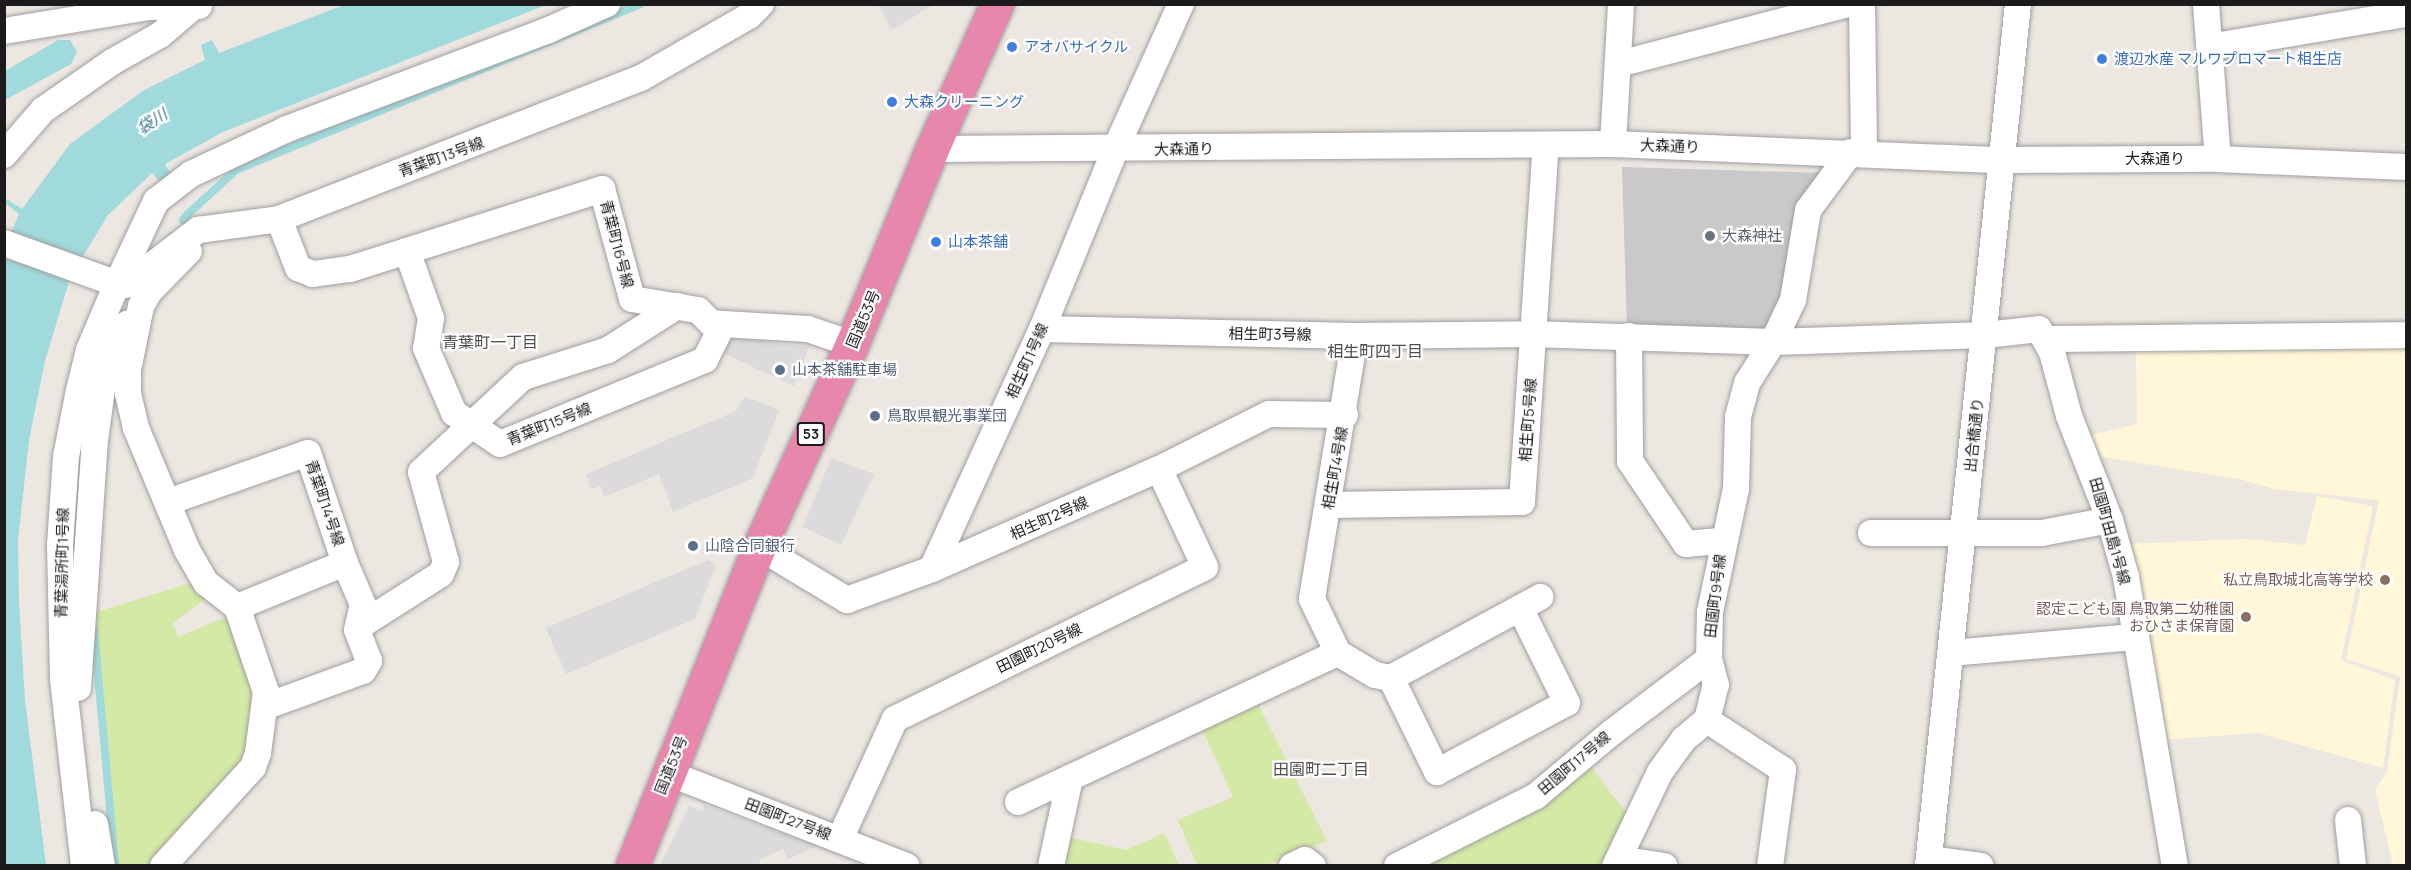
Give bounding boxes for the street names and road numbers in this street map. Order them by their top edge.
street label: 青葉町13号線 [396,133,486,181]
street label: 大森通り [1640,136,1700,156]
street label: 大森通り [1154,139,1214,159]
street label: 大森通り [2125,150,2185,168]
street label: 青葉町16号線 [597,198,637,290]
street label: 国道53号 [843,287,883,351]
street label: 相生町1号線 [1002,320,1052,402]
street label: 相生町3号線 [1228,324,1312,344]
street label: 相生町5号線 [1516,378,1540,462]
street label: 出合橋通り [1961,397,1987,473]
street label: 青葉町15号線 [504,399,594,449]
road number: 53 [796,423,826,445]
street label: 相生町4号線 [1319,425,1351,511]
street label: 青葉町14号線 [302,458,348,548]
street label: 田園町田島1号線 [2086,475,2134,587]
street label: 相生町2号線 [1007,493,1091,543]
street label: 青葉湯所町1号線 [52,507,72,619]
street label: 田園町9号線 [1701,553,1729,639]
street label: 田園町20号線 [993,620,1085,676]
street label: 田園町17号線 [1534,728,1614,798]
street label: 国道53号 [651,733,691,797]
street label: 田園町27号線 [742,794,834,844]

